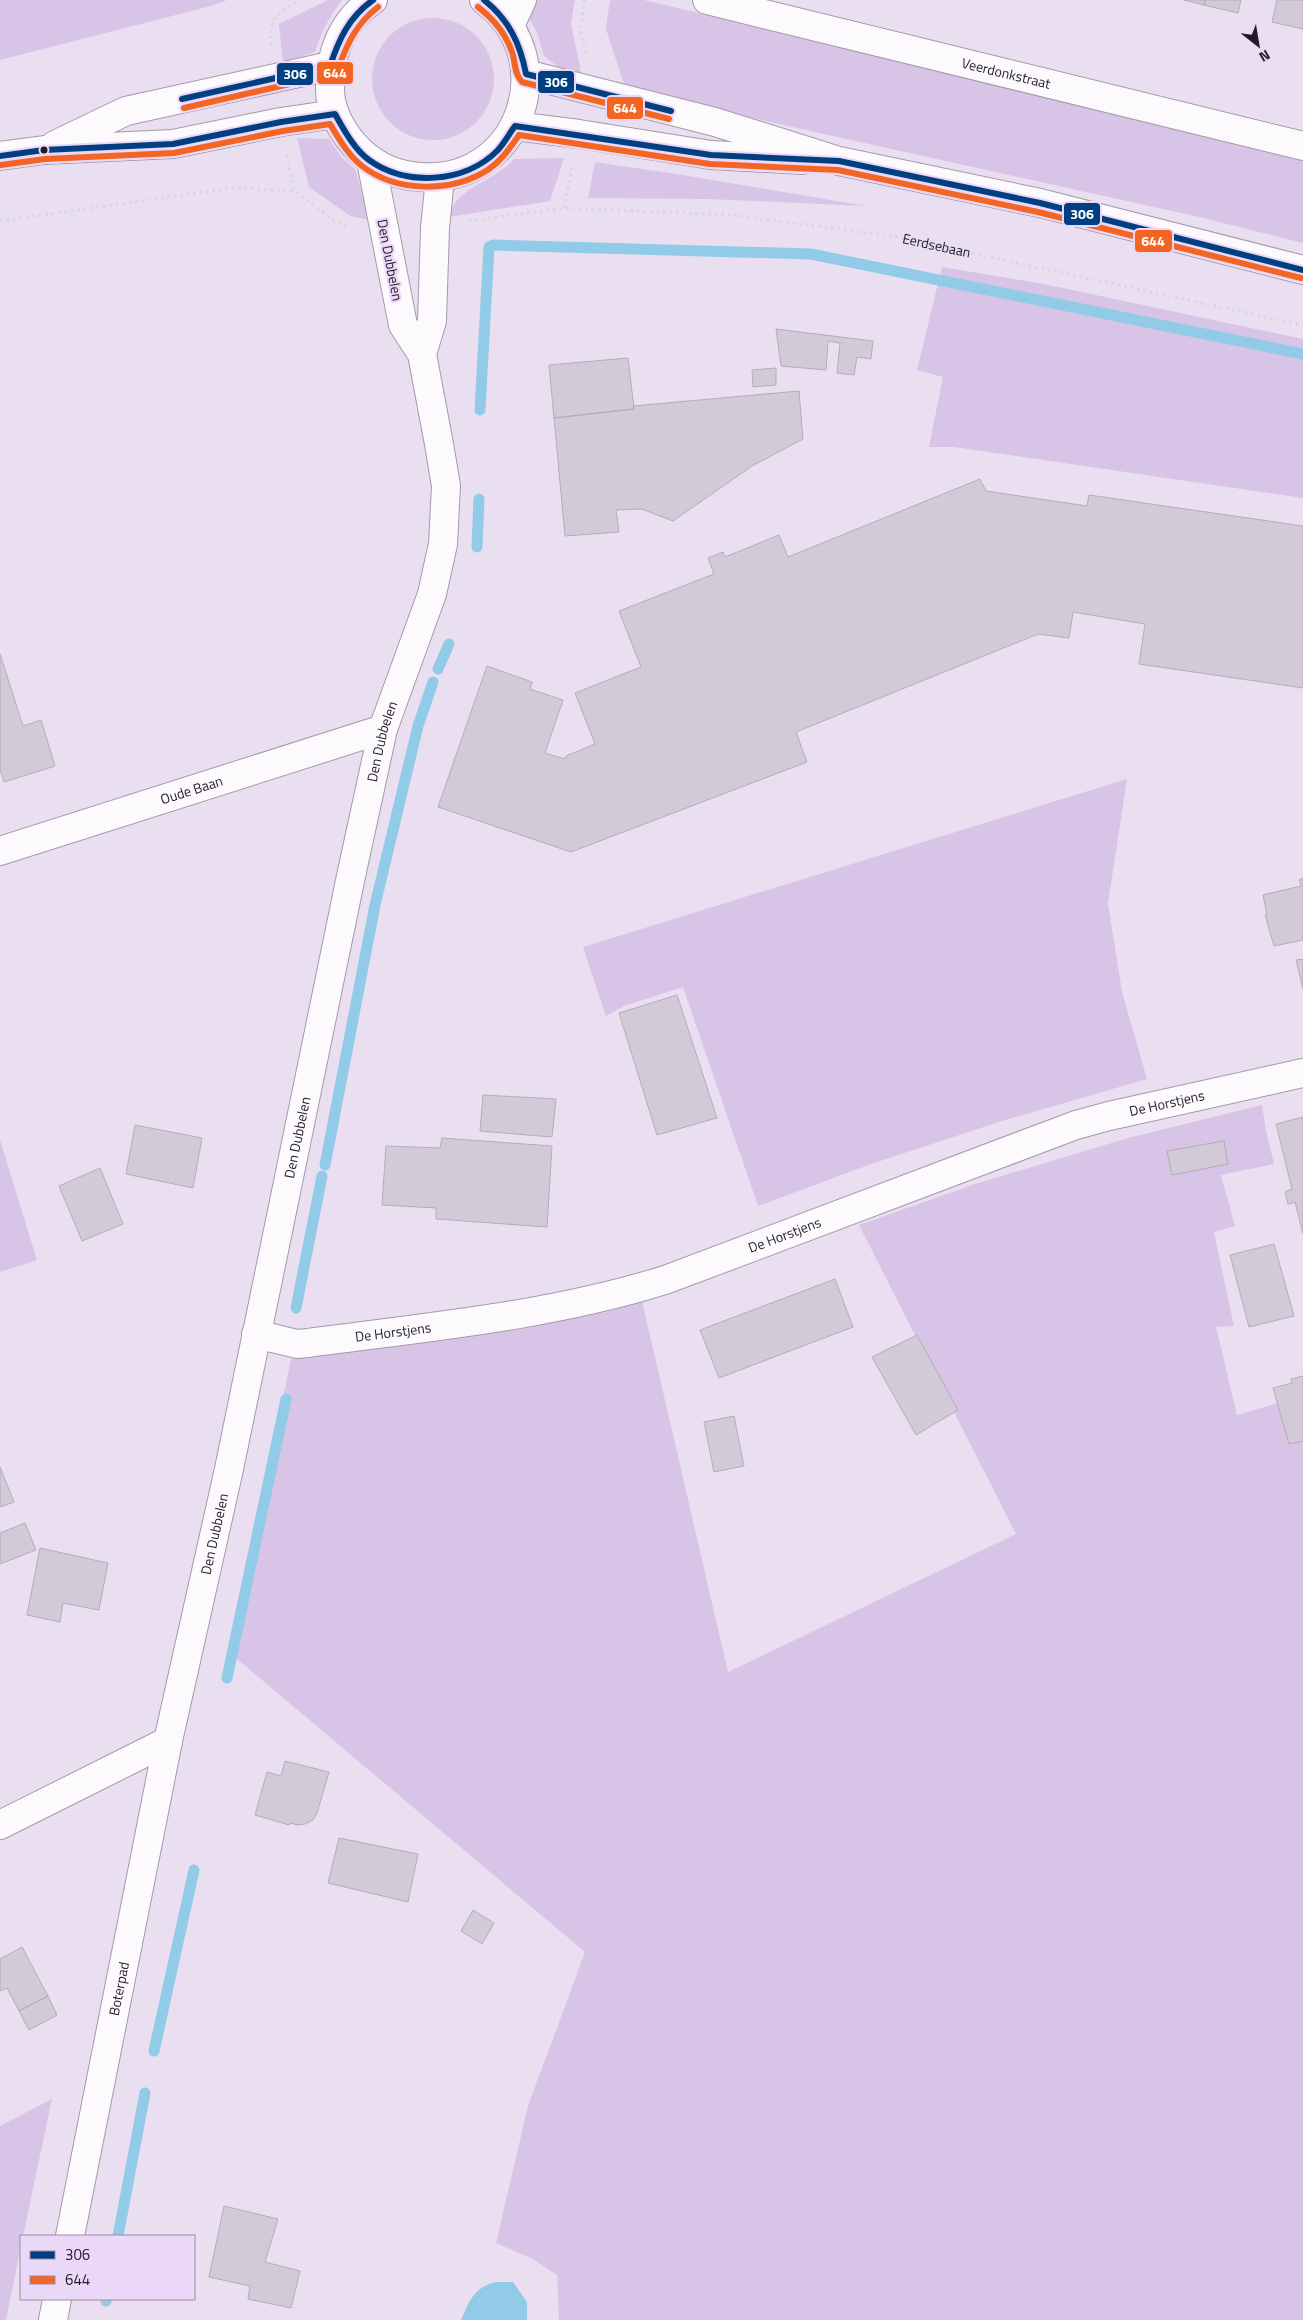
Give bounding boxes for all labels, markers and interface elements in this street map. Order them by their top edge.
north arrow [1233,20,1283,70]
text: N [1255,45,1275,68]
street label: Veerdonkstraat [960,52,1053,94]
line badge: 644 [316,61,354,85]
line badge: 306 [276,62,314,86]
text: 644 [323,62,347,83]
text: 306 [283,63,307,84]
line badge: 306 [537,70,575,94]
text: 306 [544,71,568,92]
line badge: 644 [606,96,644,120]
text: 644 [613,97,637,118]
unlabelled marker [39,145,49,155]
line badge: 306 [1063,202,1101,226]
text: 306 [1070,203,1094,224]
street label: Den Dubbelen [372,217,409,303]
street label: Eerdsebaan [901,227,973,263]
line badge: 644 [1134,229,1173,253]
text: 644 [1141,230,1165,251]
street label: Den Dubbelen [361,698,402,784]
street label: Oude Baan [157,770,225,809]
street label: De Horstjens [1127,1084,1206,1121]
street label: Den Dubbelen [278,1095,315,1180]
street label: De Horstjens [745,1211,824,1258]
street label: De Horstjens [354,1316,432,1347]
street label: Den Dubbelen [195,1491,233,1577]
street label: Boterpad [103,1960,134,2018]
legend [20,2235,195,2300]
text: 306 [65,2243,90,2266]
text: 644 [65,2268,90,2291]

